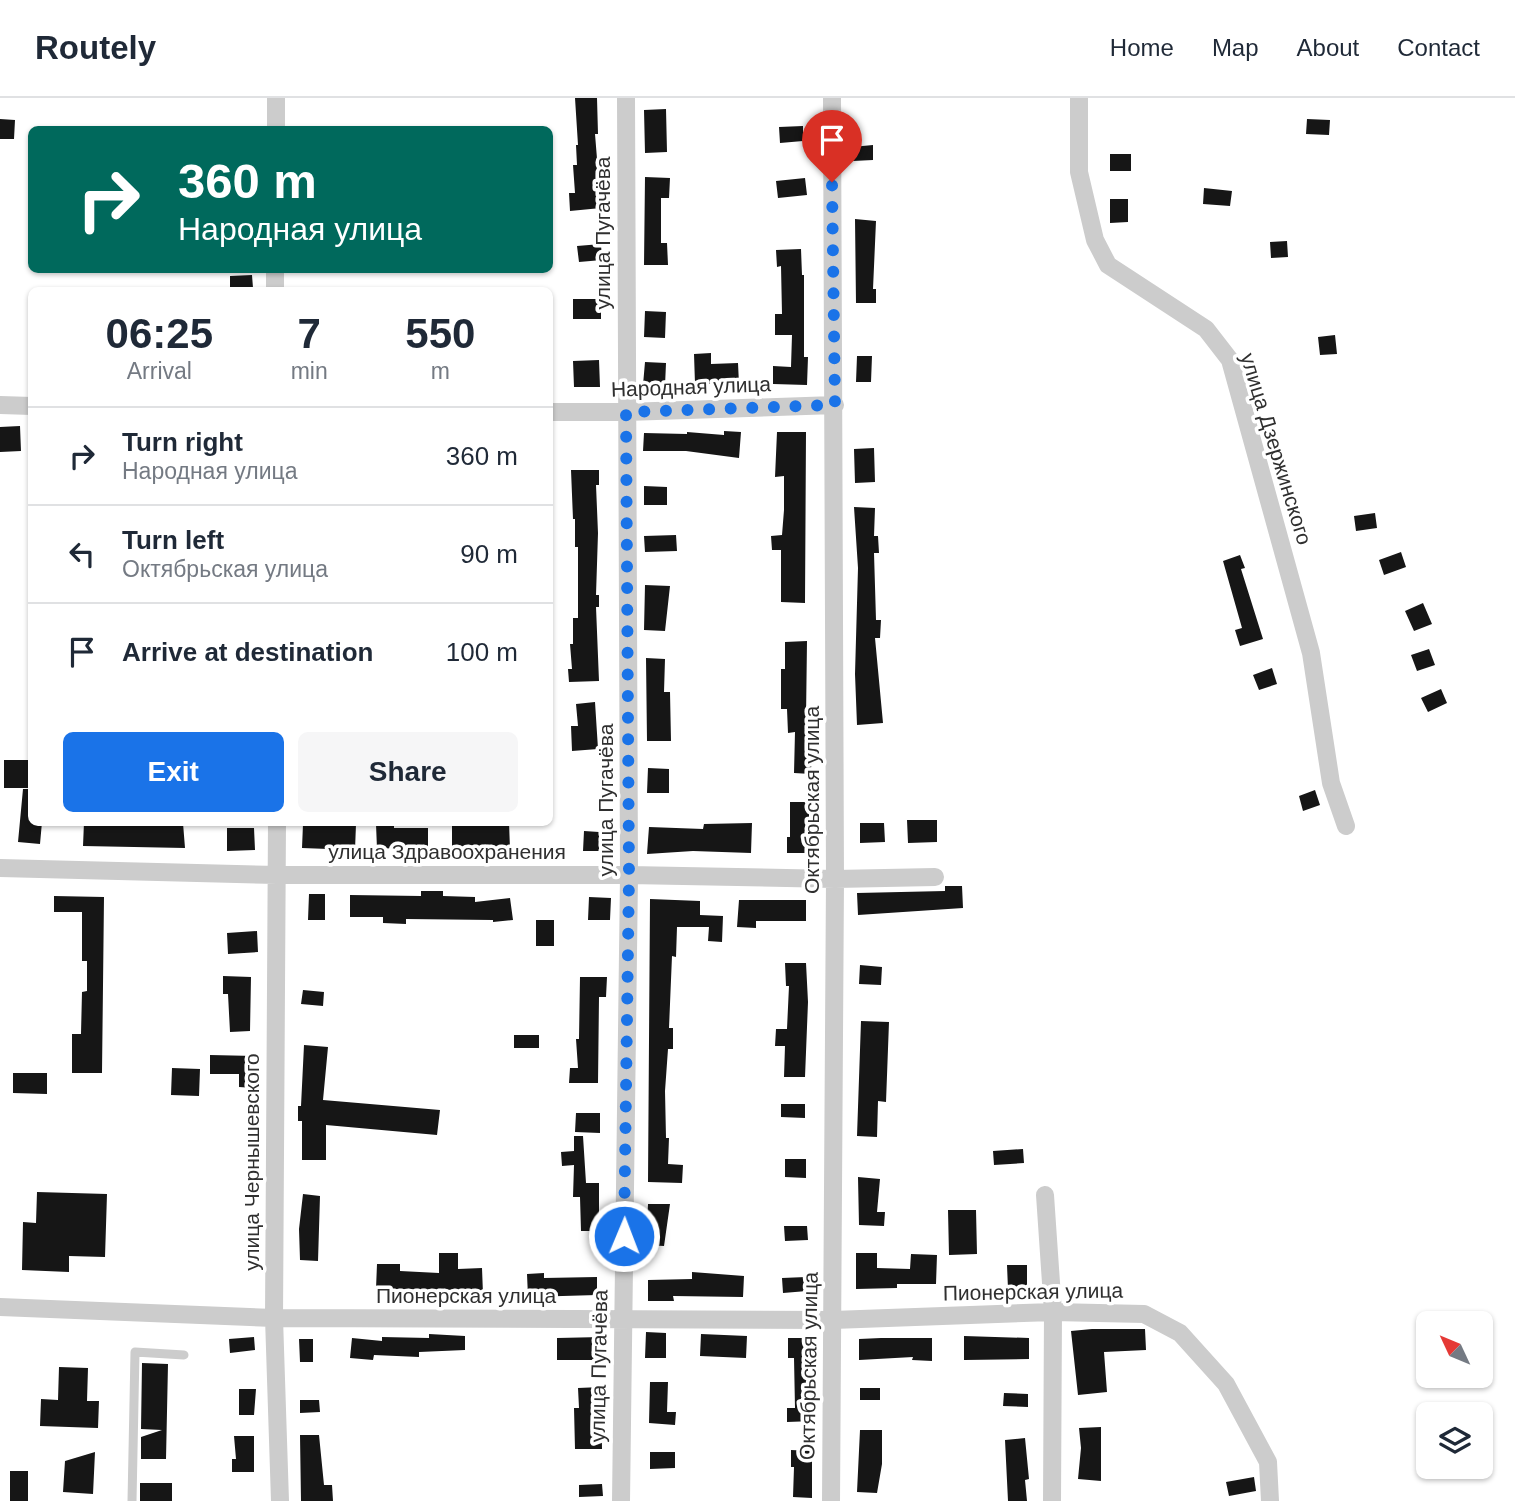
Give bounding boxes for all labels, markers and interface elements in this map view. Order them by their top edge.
text: Routely [35,29,156,66]
text: Home [1110,34,1174,61]
text: Map [1212,34,1259,61]
text: About [1297,34,1359,61]
text: Contact [1397,34,1480,61]
pin [802,110,862,182]
icon: arrive [813,121,851,159]
icon: right [63,154,154,245]
text: 360 m [178,154,317,208]
street label: улица Пугачёва [591,156,614,309]
text: Народная улица [178,211,422,247]
text: 06:25 [106,310,213,357]
text: 7 [297,310,321,357]
text: 550 [405,310,475,357]
street label: улица Дзержинского [1236,350,1317,547]
text: Arrival [127,358,192,384]
text: min [291,358,328,384]
text: m [431,358,450,384]
street label: Народная улица [611,372,772,401]
text: Turn right [122,427,243,457]
icon: right [63,437,101,475]
text: 360 m [446,441,518,471]
text: Народная улица [122,458,297,484]
text: Turn left [122,525,224,555]
icon: left [63,535,101,573]
text: 90 m [460,539,518,569]
text: Октябрьская улица [122,556,328,582]
icon: arrive [63,633,101,671]
text: Arrive at destination [122,637,373,667]
text: 100 m [446,637,518,667]
street label: Октябрьская улица [800,706,823,894]
street label: улица Пугачёва [594,723,617,876]
button: Exit [63,732,284,812]
button: Share [298,732,518,812]
street label: улица Здравоохранения [328,840,566,863]
street label: улица Чернышевского [240,1053,263,1271]
position arrow [587,1199,661,1273]
street label: Октябрьская улица [795,1271,822,1460]
street label: Пионерская улица [943,1278,1124,1305]
street label: Пионерская улица [376,1284,556,1307]
street label: улица Пугачёва [586,1289,611,1443]
north arrow [1416,1311,1493,1388]
map controls [1416,1311,1493,1479]
button: layers [1416,1402,1493,1479]

